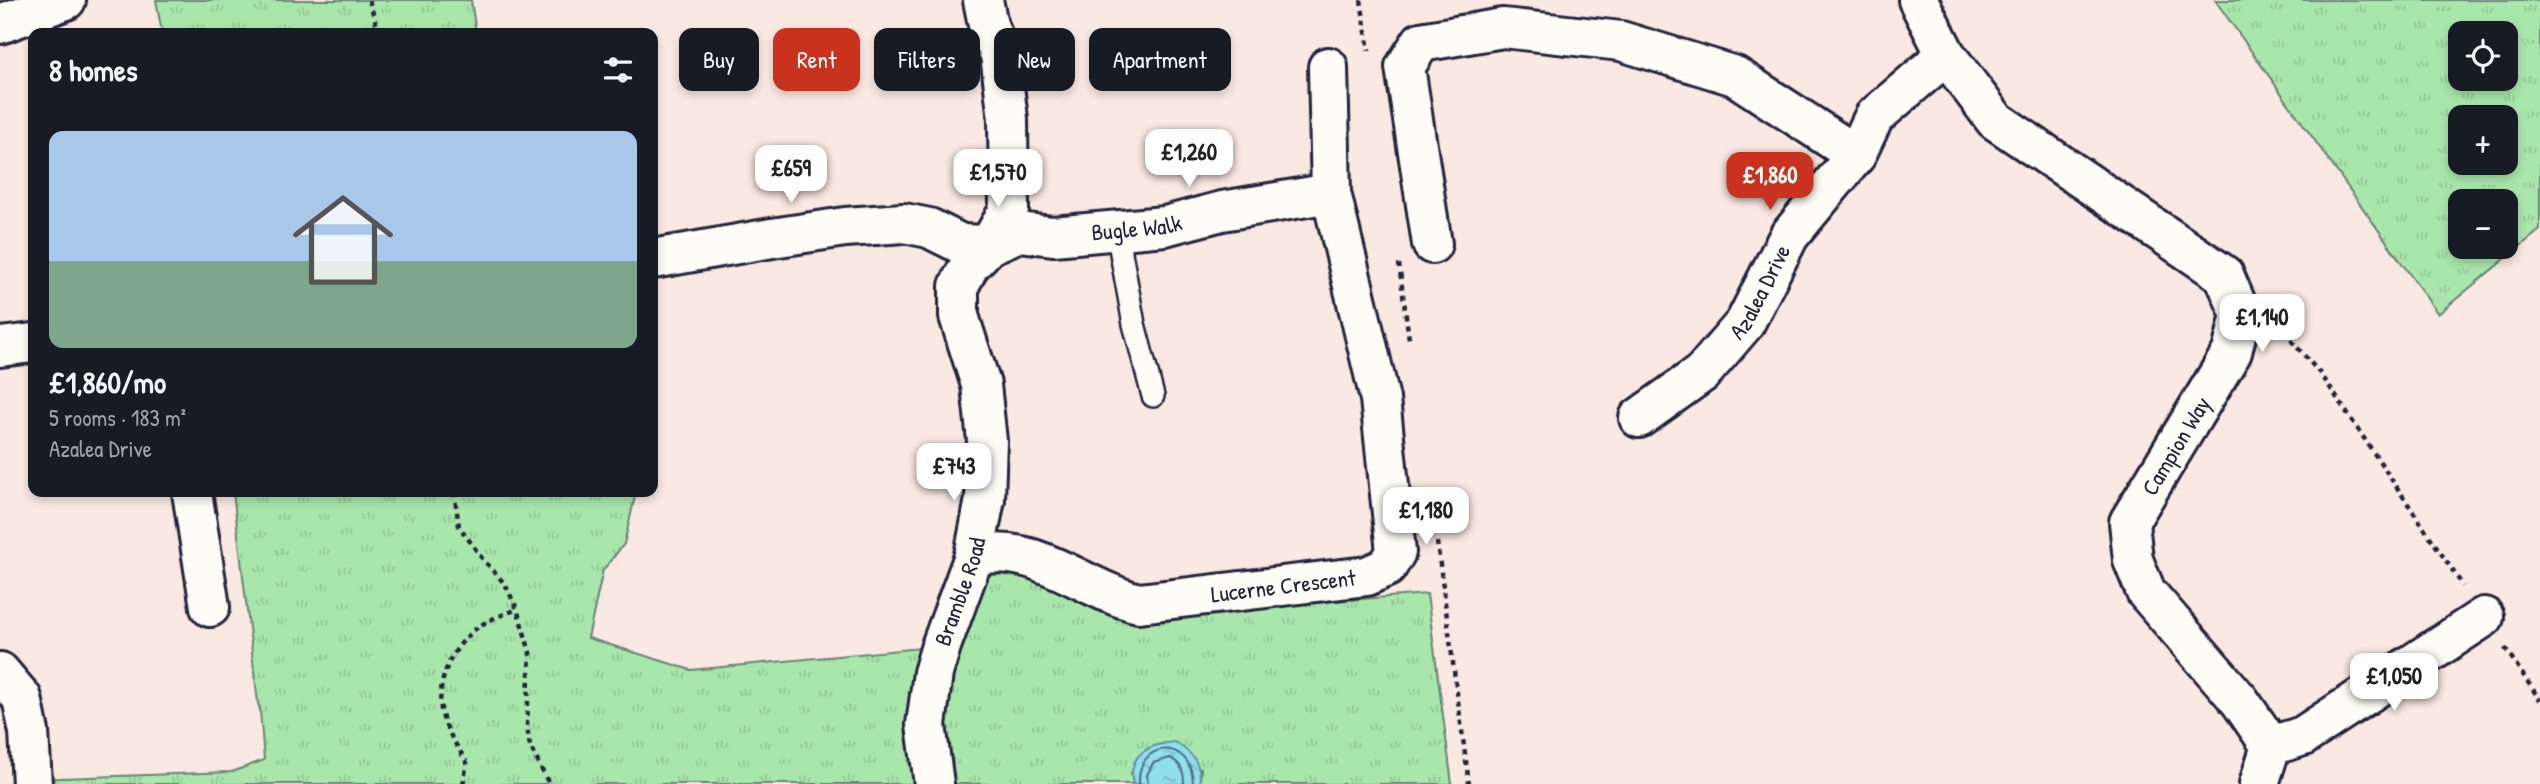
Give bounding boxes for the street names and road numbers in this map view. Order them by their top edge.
street label: Bugle Walk [1090,206,1186,247]
street label: Azalea Drive [1722,239,1797,346]
street label: Campion Way [2134,390,2217,501]
street label: Bramble Road [926,535,992,650]
street label: Lucerne Crescent [1209,561,1358,609]

